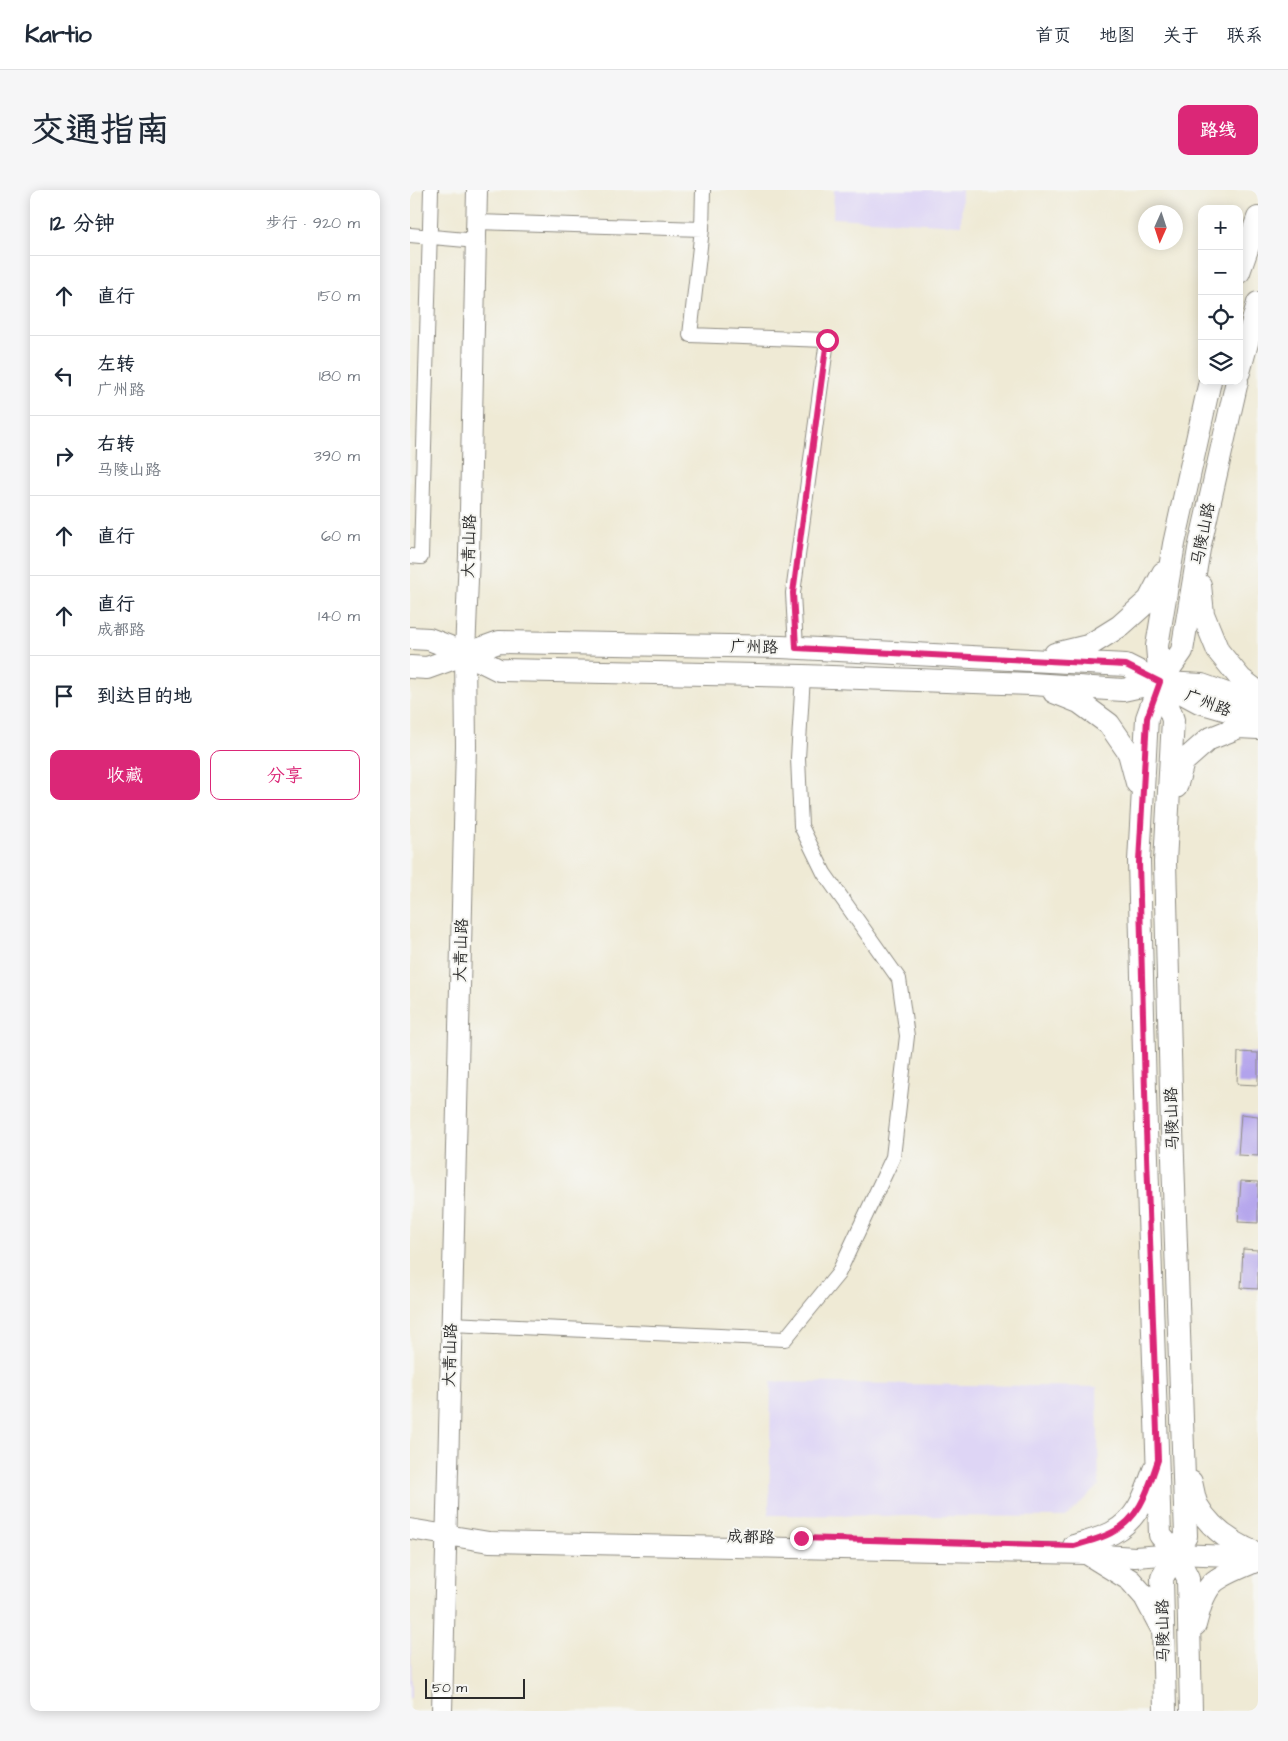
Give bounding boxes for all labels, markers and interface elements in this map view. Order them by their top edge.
text: Kartio [25,18,92,52]
text: 首页 [1035,23,1071,48]
text: 地图 [1099,23,1135,48]
text: 关于 [1163,23,1199,48]
text: 联系 [1227,23,1263,48]
button: 路线 [1178,105,1258,155]
text: 交通指南 [30,106,170,155]
north arrow [1138,205,1183,250]
map controls [1198,205,1243,385]
button: + [1198,205,1243,250]
text: 12 分钟 [50,209,115,238]
text: 步行 · 920 m [266,212,360,234]
button: − [1198,250,1243,295]
icon: ahead [50,282,78,310]
text: 直行 [97,283,135,310]
text: 150 m [318,285,360,307]
button: locate [1198,295,1243,340]
route start [816,329,839,352]
button: layers [1198,340,1243,385]
text: 左转 [97,351,135,378]
icon: left [50,362,78,390]
text: 180 m [319,365,360,387]
text: 广州路 [97,379,145,401]
text: 右转 [97,431,135,458]
icon: right [50,442,78,470]
text: 390 m [314,445,360,467]
text: 马陵山路 [97,459,161,481]
street label: 马陵山路 [1186,500,1220,568]
street label: 大青山路 [457,514,481,578]
icon: ahead [50,522,78,550]
text: 直行 [97,523,135,550]
text: 60 m [321,525,360,547]
text: 直行 [97,591,135,618]
icon: ahead [50,602,78,630]
text: 140 m [318,605,360,627]
text: 成都路 [97,619,145,641]
street label: 广州路 [730,636,778,658]
icon: arrive [50,682,78,710]
text: 到达目的地 [97,683,192,710]
street label: 广州路 [1182,684,1234,722]
button: 收藏 [50,750,200,800]
button: 分享 [210,750,360,800]
street label: 大青山路 [449,918,473,982]
street label: 马陵山路 [1160,1087,1184,1151]
street label: 大青山路 [438,1323,462,1387]
street label: 成都路 [727,1525,775,1549]
route end [790,1527,813,1550]
street label: 马陵山路 [1151,1599,1175,1663]
scale bar [425,1676,525,1699]
text: 50 m [432,1678,467,1698]

